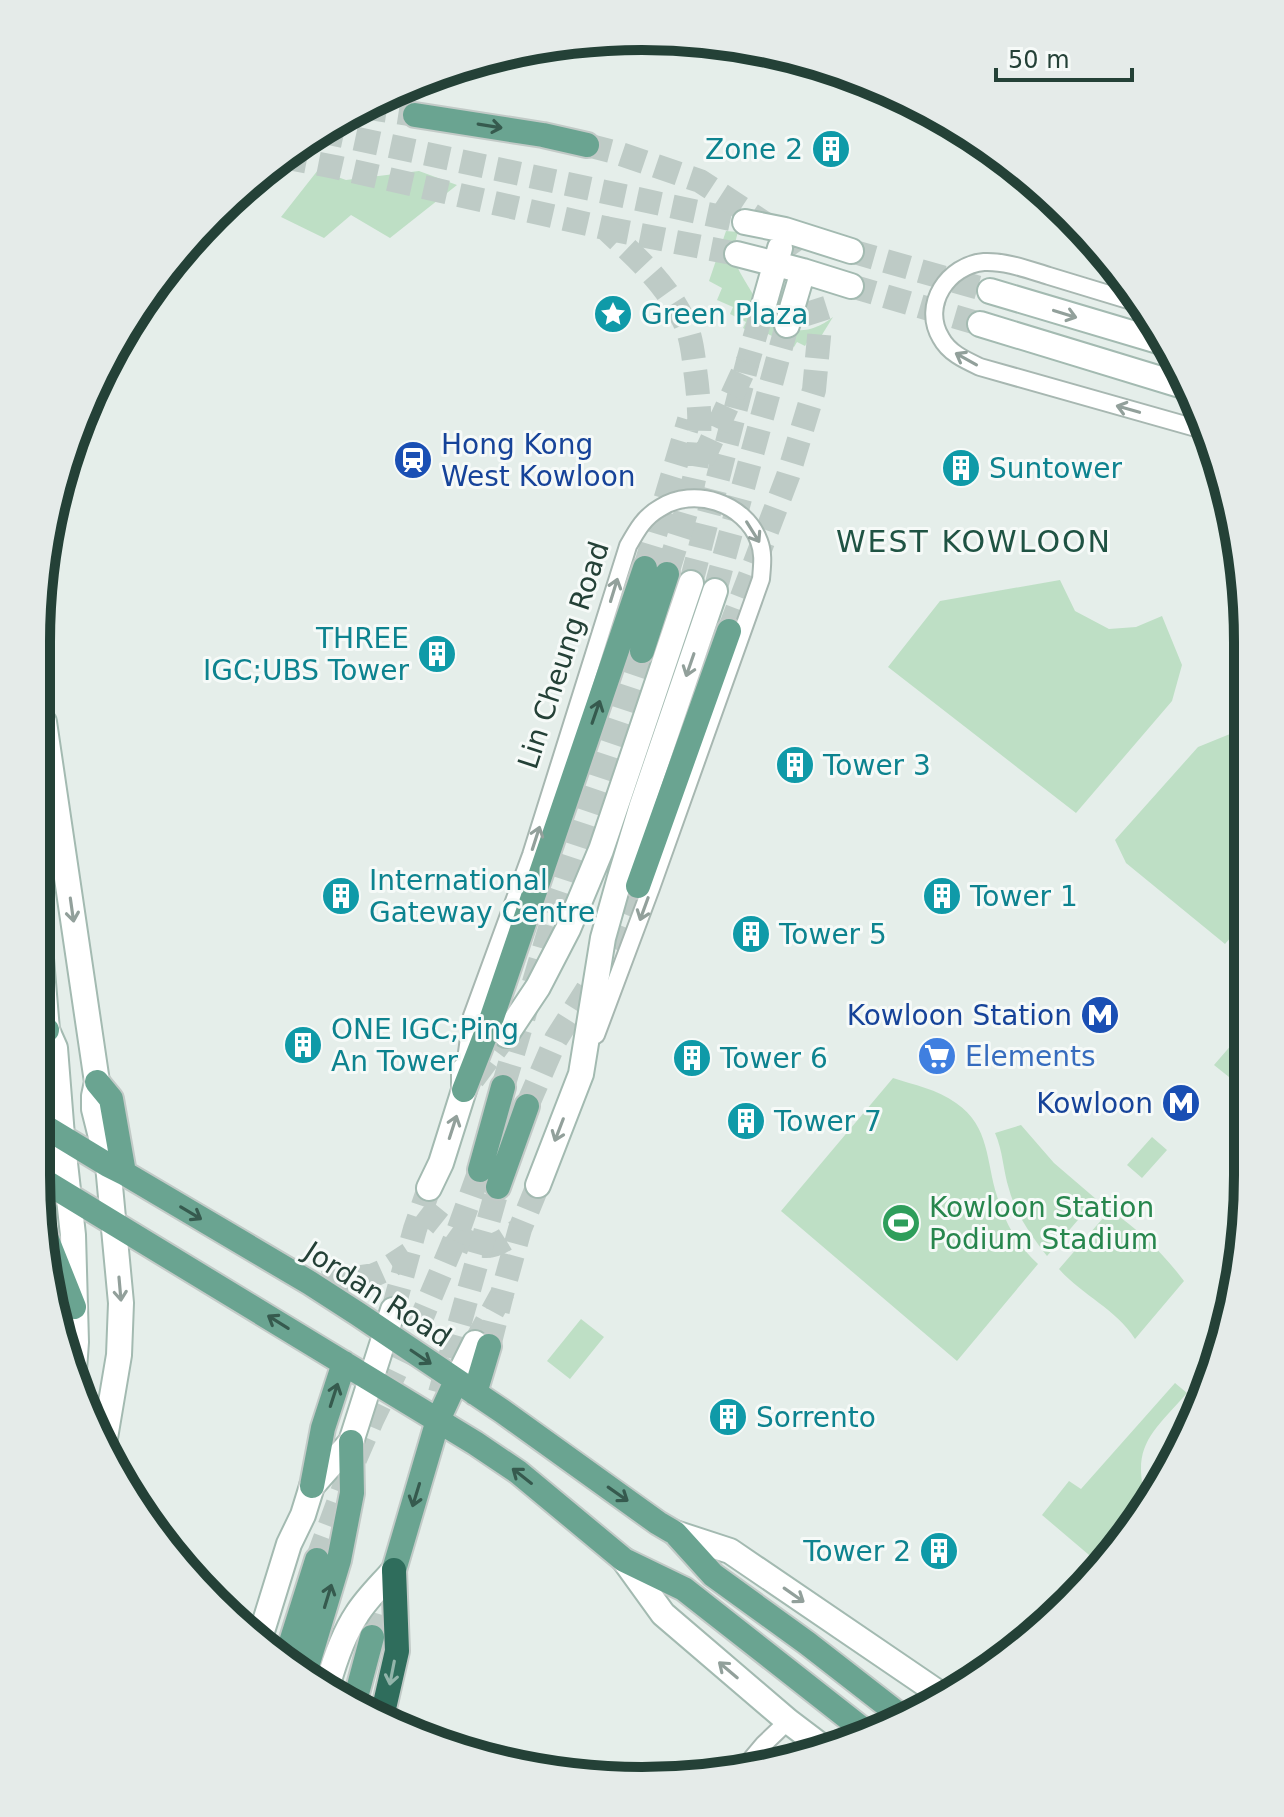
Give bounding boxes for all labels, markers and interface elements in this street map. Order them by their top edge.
scale bar [996,32,1132,82]
text: 50 m [1008,46,1070,74]
one-way arrow [476,119,502,134]
building icon: Zone 2 [810,128,852,170]
place label: Zone 2 [705,133,803,166]
place icon: Green Plaza [592,293,634,335]
place label: Green Plaza [641,298,808,331]
one-way arrow [1051,307,1077,322]
one-way arrow [955,351,978,367]
one-way arrow [1115,400,1141,415]
place label: Hong Kong West Kowloon [441,428,636,493]
station icon: Hong Kong West Kowloon [392,439,434,481]
building icon: Suntower [940,447,982,489]
place label: Suntower [989,452,1123,485]
one-way arrow [744,520,761,542]
district label: WEST KOWLOON [836,524,1112,559]
street label: Lin Cheung Road [511,537,616,773]
one-way arrow [607,577,622,603]
place label: THREE IGC;UBS Tower [203,622,409,687]
building icon: THREE IGC;UBS Tower [416,633,458,675]
one-way arrow [681,652,696,677]
one-way arrow [589,700,604,725]
building icon: Tower 3 [774,744,816,786]
place label: Tower 3 [822,749,931,782]
one-way arrow [530,825,545,850]
place label: International Gateway Centre [369,864,595,929]
building icon: International Gateway Centre [320,875,362,917]
building icon: Tower 1 [921,875,963,917]
place label: Tower 1 [969,880,1078,913]
one-way arrow [636,896,650,921]
one-way arrow [65,897,80,922]
building icon: Tower 5 [730,913,772,955]
place label: Tower 5 [778,918,887,951]
metro station icon: Kowloon Station [1079,994,1121,1036]
place label: Kowloon Station [847,999,1072,1032]
place label: ONE IGC;Ping An Tower [331,1013,519,1078]
building icon: ONE IGC;Ping An Tower [282,1024,324,1066]
supermarket icon: Elements [916,1035,958,1077]
building icon: Tower 6 [671,1037,713,1079]
place label: Elements [965,1040,1096,1073]
place label: Tower 6 [719,1042,828,1075]
metro station icon: Kowloon [1160,1082,1202,1124]
place label: Kowloon [1036,1087,1153,1120]
building icon: Tower 7 [725,1100,767,1142]
place label: Tower 7 [773,1105,882,1138]
one-way arrow [446,1114,461,1139]
one-way arrow [551,1117,565,1142]
place label: Kowloon Station Podium Stadium [929,1191,1158,1256]
sports icon: Kowloon Station Podium Stadium [880,1202,922,1244]
one-way arrow [179,1205,202,1221]
street label: Jordan Road [297,1234,457,1354]
one-way arrow [113,1275,128,1302]
one-way arrow [267,1314,290,1330]
one-way arrow [410,1349,432,1365]
one-way arrow [327,1383,342,1408]
building icon: Sorrento [707,1396,749,1438]
place label: Sorrento [756,1401,876,1434]
one-way arrow [512,1468,533,1485]
one-way arrow [408,1482,422,1507]
one-way arrow [607,1486,629,1502]
building icon: Tower 2 [918,1530,960,1572]
place label: Tower 2 [802,1535,911,1568]
one-way arrow [322,1583,337,1608]
one-way arrow [783,1587,805,1603]
one-way arrow [384,1659,399,1685]
one-way arrow [719,1661,739,1679]

